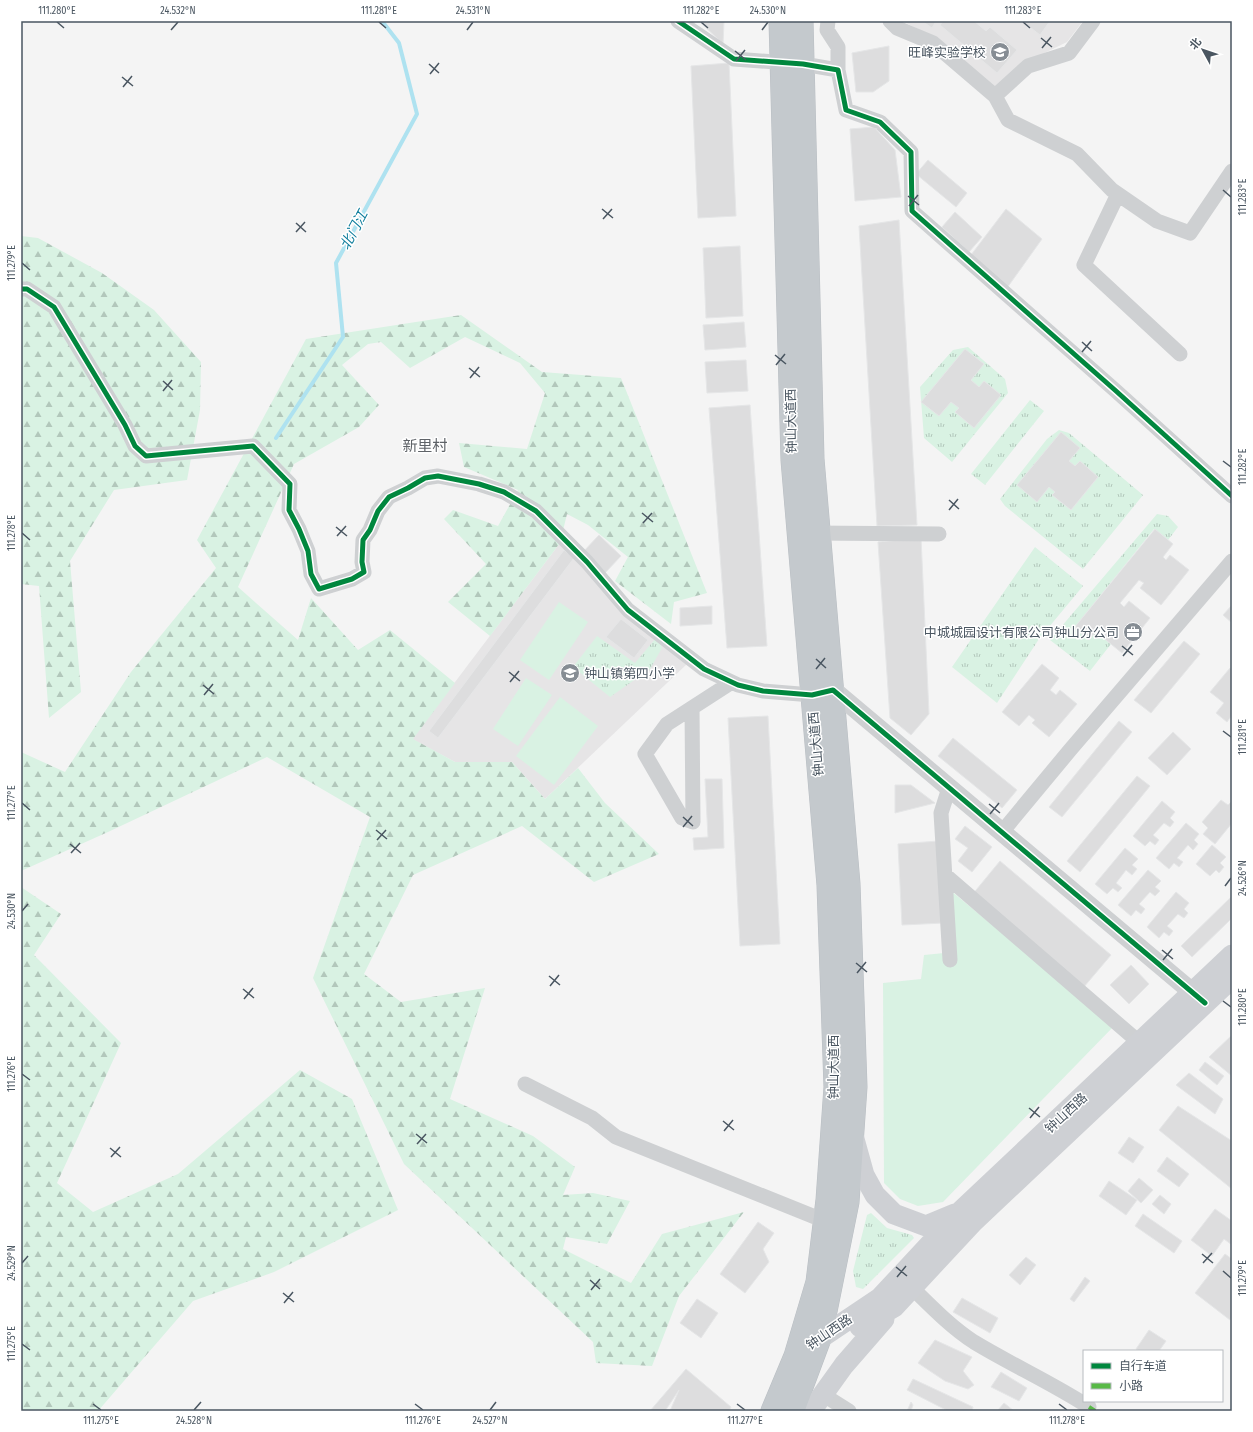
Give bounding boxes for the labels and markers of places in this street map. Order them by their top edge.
school or university icon: 旺峰实验学校 [989,41,1011,63]
place label: 旺峰实验学校 [908,45,986,60]
office icon: 中城城园设计有限公司钟山分公司 [1122,621,1144,643]
place label: 中城城园设计有限公司钟山分公司 [924,625,1119,640]
school or university icon: 钟山镇第四小学 [559,662,581,684]
place label: 钟山镇第四小学 [584,666,675,681]

